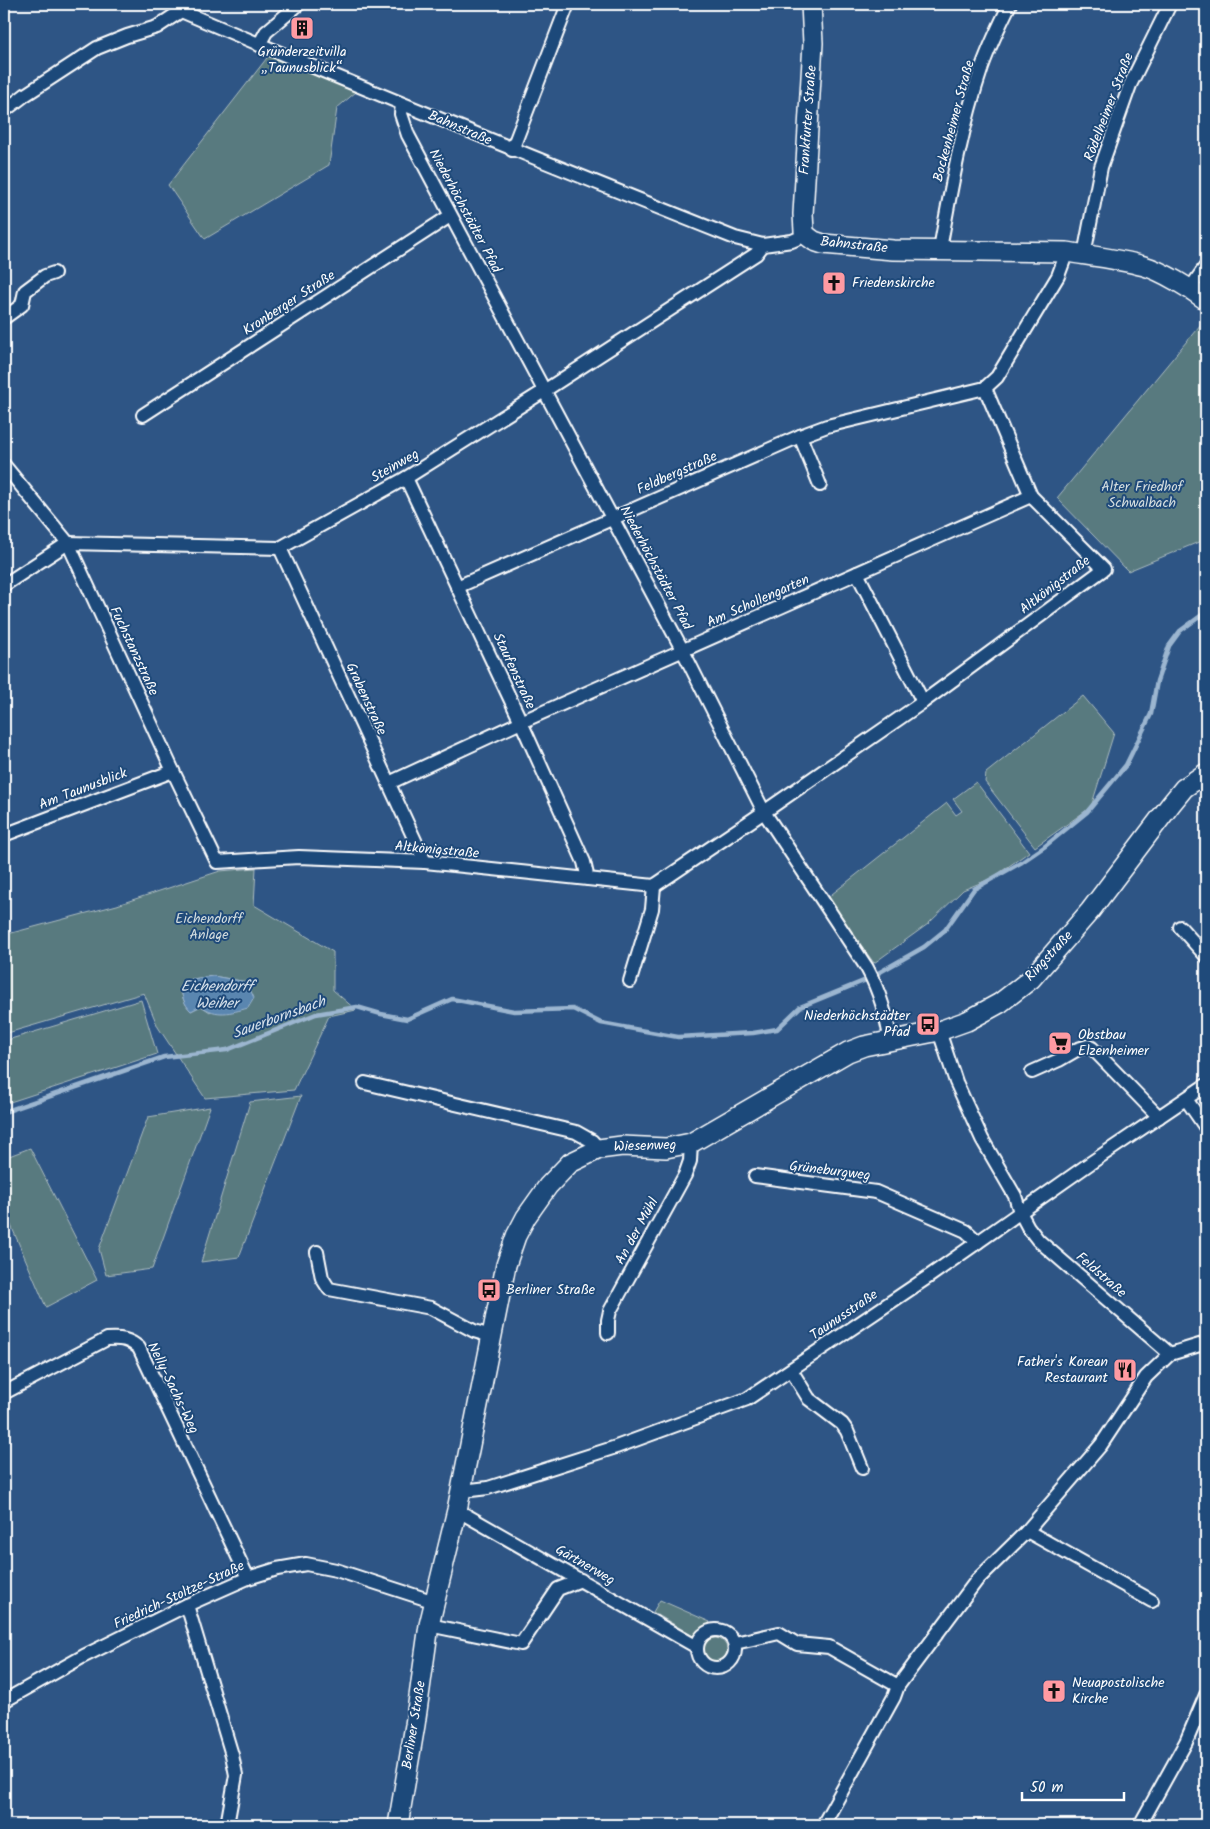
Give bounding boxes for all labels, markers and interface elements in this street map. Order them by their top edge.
building icon: Gründerzeitvilla „Taunusblick“ [289,15,315,41]
place label: Gründerzeitvilla „Taunusblick“ [257,41,347,79]
street label: Rödelheimer Straße [1078,49,1140,164]
street label: Bockenheimer Straße [927,57,981,184]
street label: Frankfurter Straße [793,64,823,175]
street label: Bahnstraße [425,105,496,152]
street label: Niederhöchstädter Pfad [423,145,508,278]
street label: Bahnstraße [819,231,889,260]
street label: Kronberger Straße [238,264,340,341]
church icon: Friedenskirche [821,270,847,296]
place label: Friedenskirche [852,272,936,294]
street label: Steinweg [367,443,423,489]
street label: Feldbergstraße [633,445,721,501]
park label: Alter Friedhof Schwalbach [1101,476,1185,514]
street label: Niederhöchstädter Pfad [614,502,699,635]
street label: Altkönigstraße [1015,550,1096,620]
street label: Am Schollengarten [703,568,813,634]
street label: Fuchstanzstraße [104,603,165,700]
street label: Staufenstraße [487,629,542,714]
street label: Grabenstraße [340,659,393,740]
street label: Am Taunusblick [36,762,131,816]
street label: Altkönigstraße [394,835,481,865]
park label: Eichendorff Anlage [175,908,244,946]
street label: Ringstraße [1020,925,1079,986]
water label: Eichendorff Weiher [181,975,258,1016]
water label: Sauerbornsbach [229,989,331,1046]
place label: Niederhöchstädter Pfad [804,1005,911,1043]
bus stop icon: Niederhöchstädter Pfad [915,1011,941,1037]
place label: Obstbau Elzenheimer [1078,1024,1150,1062]
supermarket icon: Obstbau Elzenheimer [1047,1030,1073,1056]
street label: Wiesenweg [613,1134,677,1158]
street label: Grüneburgweg [788,1155,872,1187]
street label: An der Mühl [609,1193,665,1269]
street label: Feldstraße [1071,1247,1132,1304]
bus stop icon: Berliner Straße [476,1277,502,1303]
place label: Berliner Straße [506,1279,596,1301]
street label: Taunusstraße [806,1284,883,1346]
street label: Nelly-Sachs-Weg [141,1338,205,1438]
place label: Father's Korean Restaurant [1017,1351,1109,1389]
restaurant icon: Father's Korean Restaurant [1112,1357,1138,1383]
street label: Gärtnerweg [551,1539,619,1591]
street label: Friedrich-Stoltze-Straße [110,1555,249,1635]
place label: Neuapostolische Kirche [1072,1672,1165,1710]
church icon: Neuapostolische Kirche [1041,1678,1067,1704]
street label: Berliner Straße [396,1679,432,1771]
scale bar [1022,1769,1125,1801]
text: 50 m [1030,1776,1064,1800]

